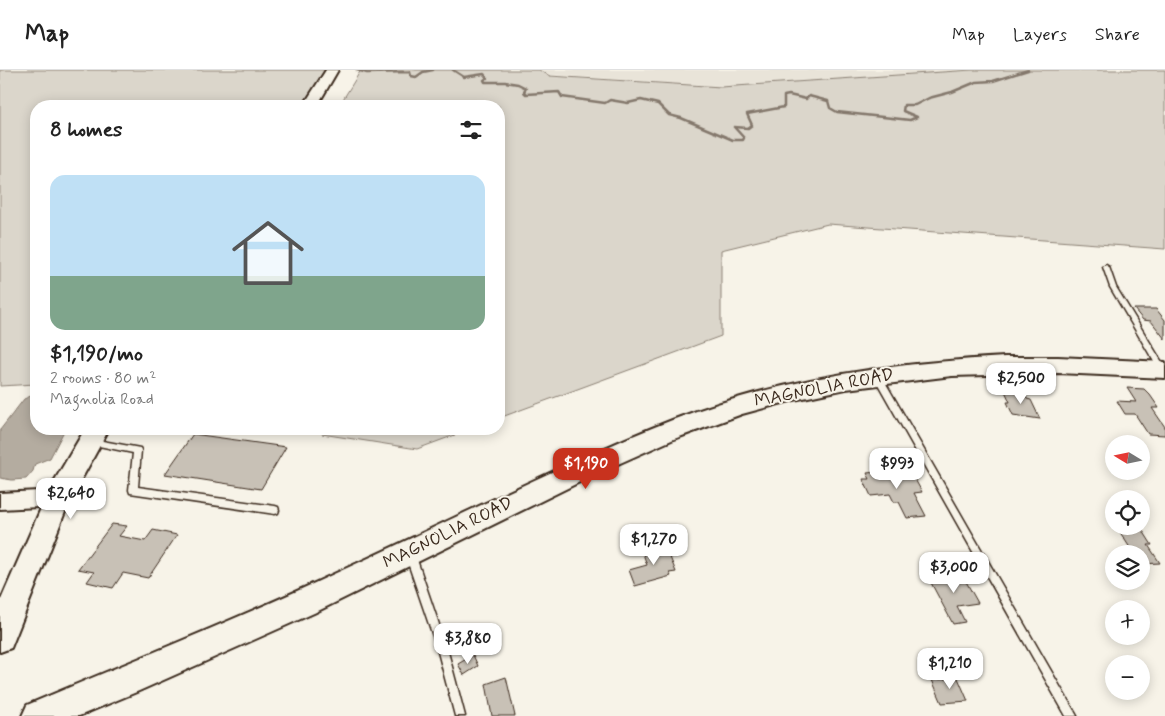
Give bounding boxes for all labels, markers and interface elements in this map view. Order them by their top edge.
text: Map [25,19,69,50]
text: Map [952,23,985,47]
text: Layers [1013,23,1067,47]
text: Share [1095,23,1140,47]
text: 8 homes [50,116,122,144]
icon: filters [457,116,485,144]
icon: home [223,208,313,298]
text: $1,190/mo [50,340,143,368]
pin: $2,500 [980,362,1062,405]
street label: MAGNOLIA ROAD [752,363,896,413]
text: 2 rooms · 80 m² [50,368,156,389]
text: $2,500 [997,368,1045,389]
text: Magnolia Road [50,389,154,410]
north arrow [1105,435,1150,480]
map controls [1105,435,1150,700]
pin: $1,190 [545,448,627,490]
pin: $993 [867,448,927,490]
text: $1,190 [564,453,608,474]
text: $993 [880,453,914,474]
pin: $2,640 [30,478,112,520]
text: $2,640 [47,483,95,504]
button: locate [1105,490,1150,535]
street label: MAGNOLIA ROAD [379,491,517,575]
pin: $1,270 [613,524,695,566]
text: $1,270 [631,529,677,550]
button: layers [1105,545,1150,590]
pin: $3,000 [913,552,995,594]
text: $3,000 [930,557,978,578]
button: + [1105,600,1150,645]
pin: $3,880 [427,622,509,665]
text: $3,880 [445,628,491,649]
pin: $1,210 [909,648,991,690]
text: $1,210 [928,653,972,674]
button: − [1105,655,1150,700]

